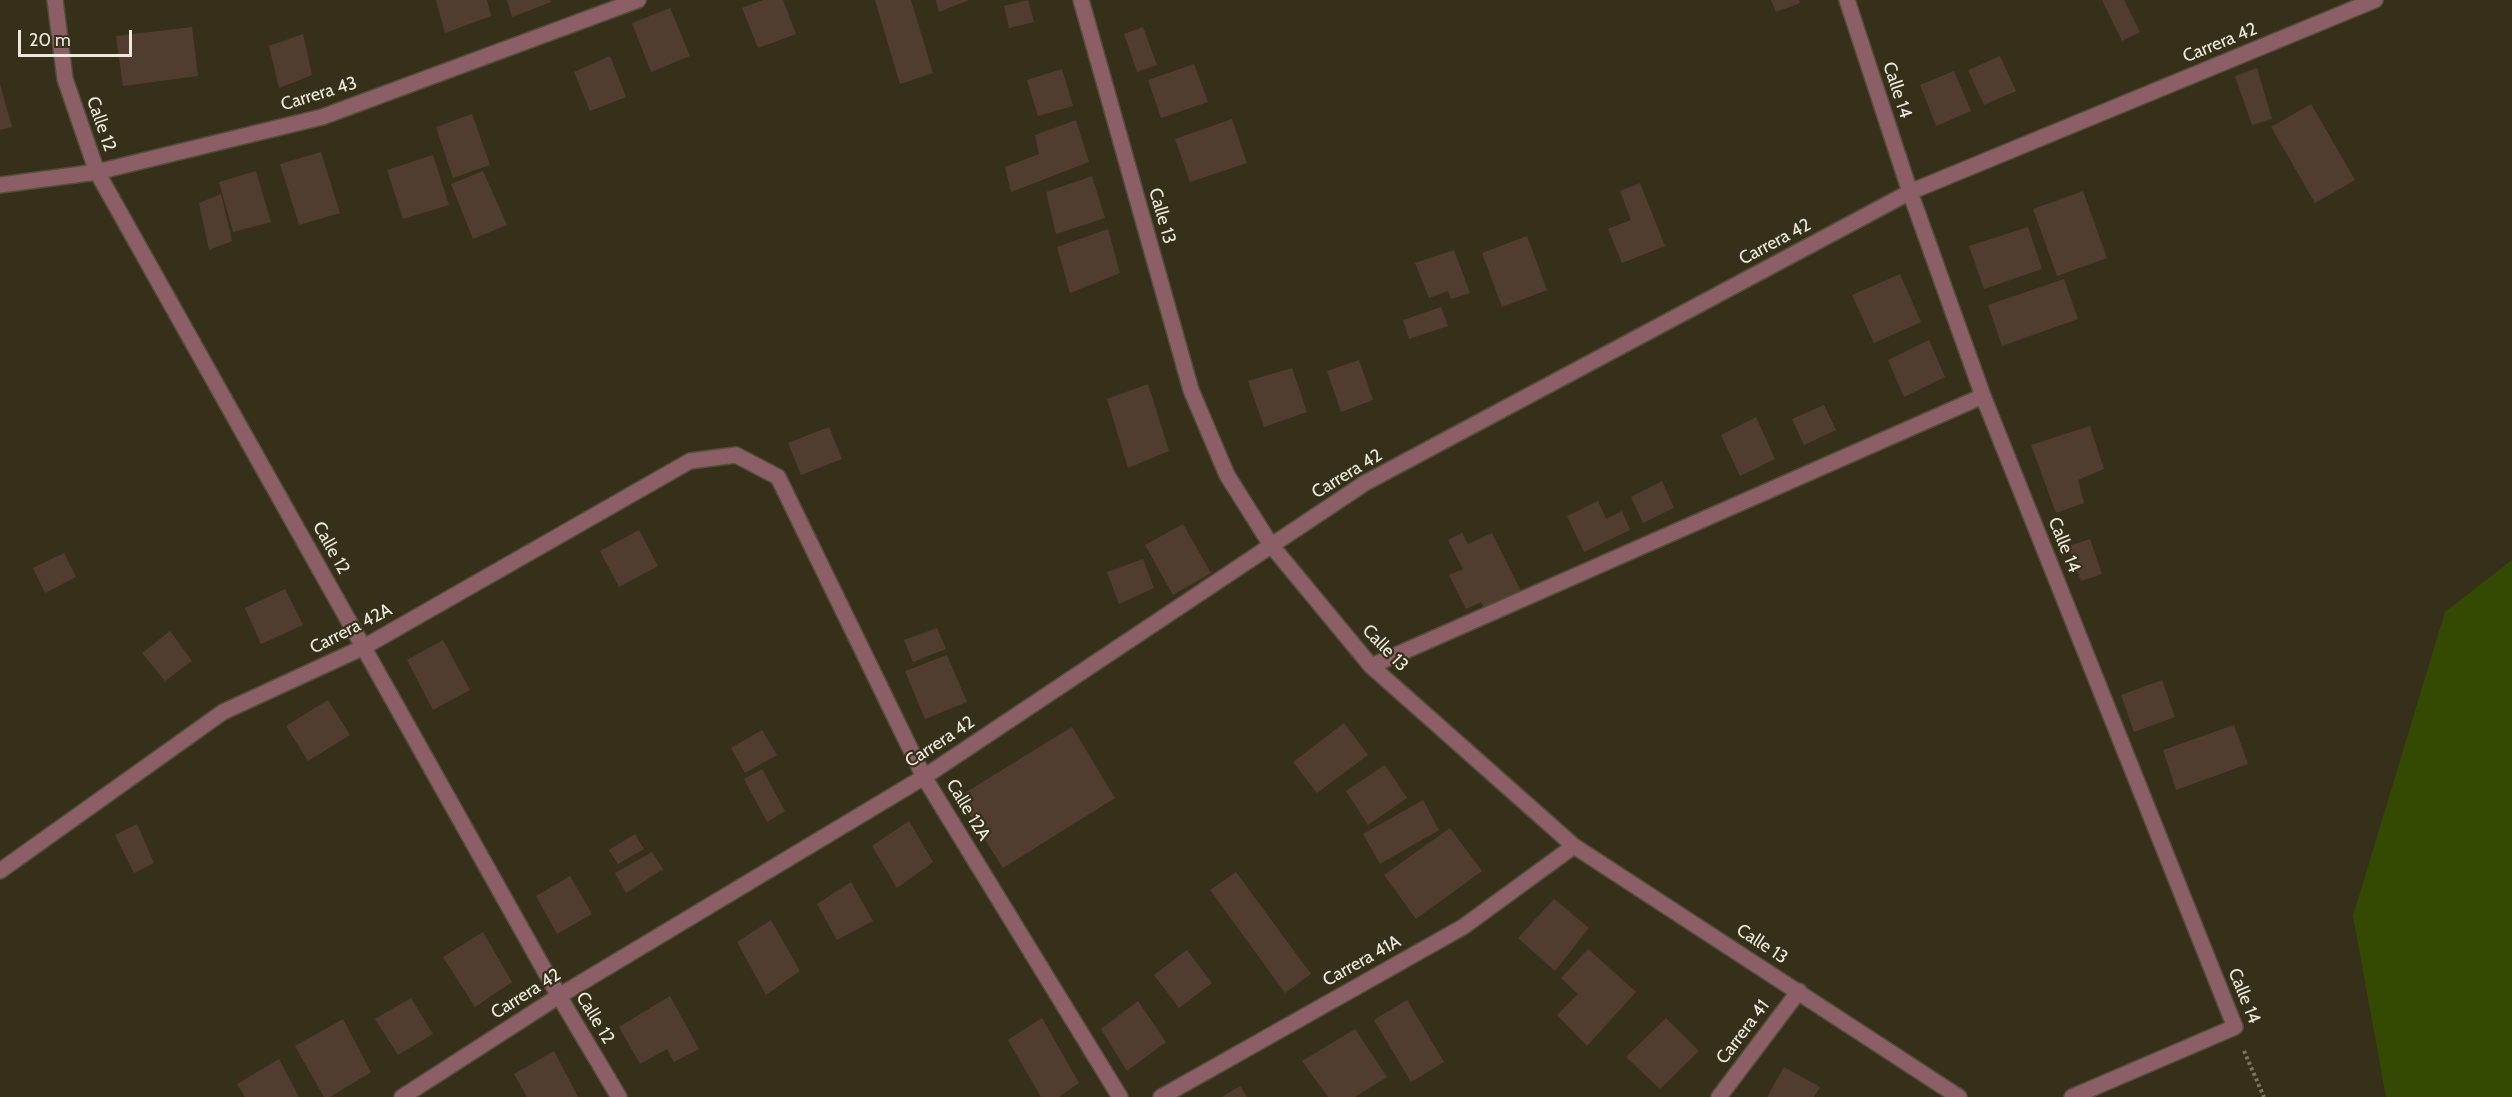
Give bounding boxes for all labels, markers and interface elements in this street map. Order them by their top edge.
scale bar [21,18,135,56]
street label: Carrera 42 [2180,18,2260,68]
text: 20 m [29,29,71,51]
street label: Calle 14 [1878,59,1916,121]
street label: Carrera 43 [278,72,360,116]
street label: Calle 12 [82,94,120,154]
street label: Calle 13 [1144,186,1180,246]
street label: Carrera 42 [1735,214,1815,270]
street label: Carrera 42 [1308,445,1386,503]
street label: Calle 14 [2043,514,2085,576]
street label: Calle 12 [308,518,354,578]
street label: Carrera 42A [306,599,396,659]
street label: Calle 13 [1357,620,1413,676]
street label: Carrera 42 [901,712,979,772]
street label: Calle 12A [941,775,995,845]
street label: Calle 13 [1732,919,1792,969]
street label: Carrera 41A [1319,931,1405,991]
street label: Carrera 42 [487,964,565,1024]
street label: Calle 14 [2223,965,2265,1027]
street label: Calle 12 [571,988,619,1048]
street label: Carrera 41 [1712,996,1774,1068]

